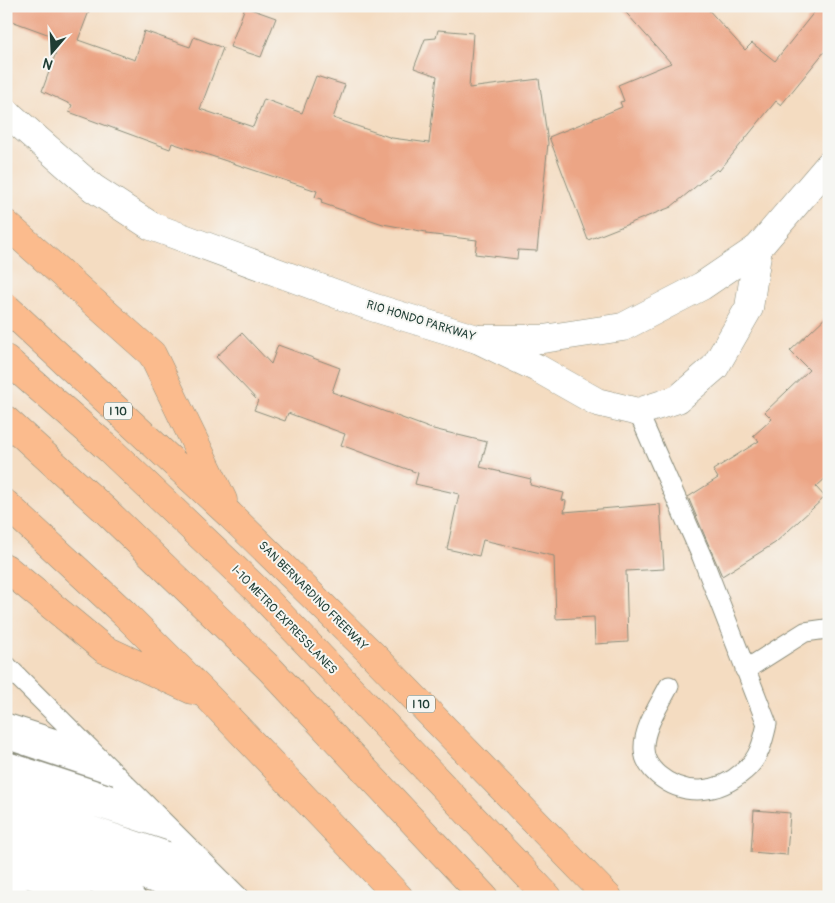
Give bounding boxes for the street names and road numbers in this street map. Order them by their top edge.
street label: RIO HONDO PARKWAY [365,297,477,345]
road number: I 10 [104,402,132,420]
street label: SAN BERNARDINO FREEWAY [255,538,371,654]
street label: I-10 METRO EXPRESSLANES [228,562,340,678]
road number: I 10 [407,696,435,712]

